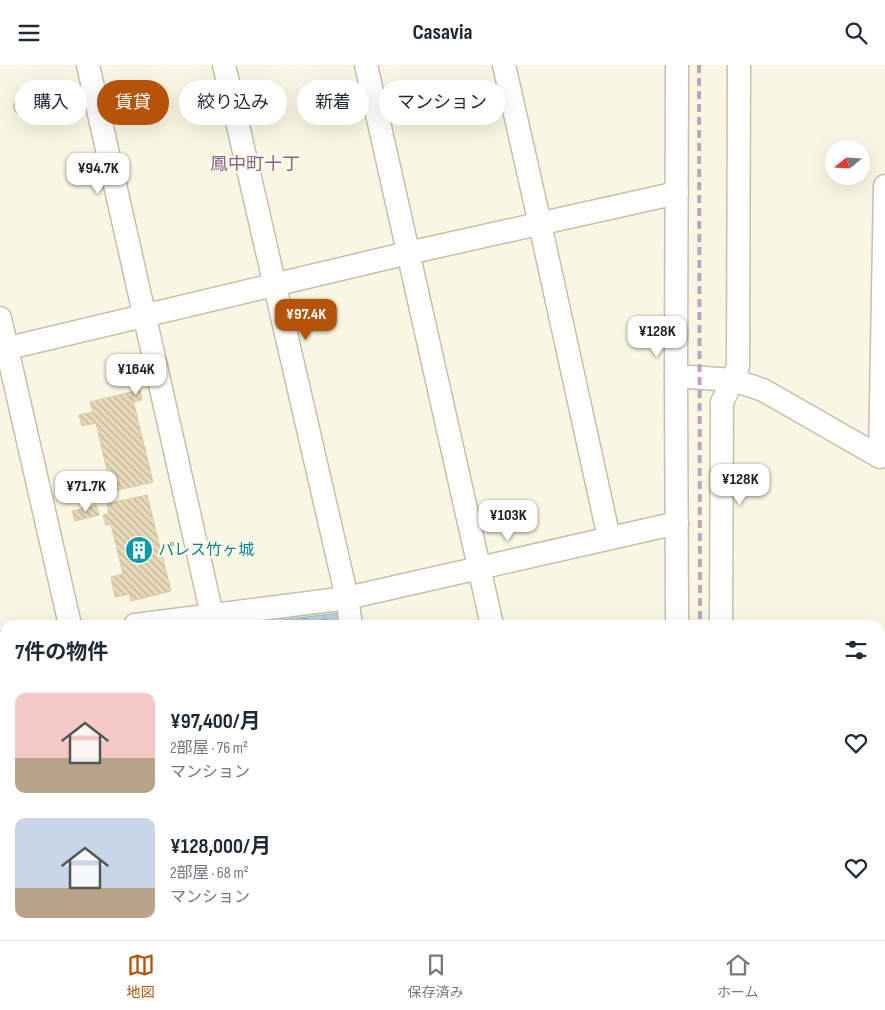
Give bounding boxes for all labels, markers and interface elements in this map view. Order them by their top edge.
icon: menu [15,19,43,47]
text: Casavia [412,19,473,46]
icon: search [842,19,870,47]
chip: 購入 [15,80,87,125]
chip: 賃貸 [97,80,169,125]
chip: 絞り込み [179,80,287,125]
chip: 新着 [297,80,369,125]
chip: マンション [379,80,505,125]
north arrow [825,140,870,185]
map controls [825,140,870,185]
pin: ¥94.7K [57,153,139,195]
district label: 鳳中町十丁 [210,154,300,175]
text: ¥94.7K [77,159,119,178]
pin: ¥97.4K [265,299,347,341]
text: ¥97.4K [286,305,326,324]
pin: ¥128K [622,315,692,358]
text: ¥128K [638,322,676,341]
pin: ¥164K [101,353,171,396]
text: ¥164K [117,360,155,379]
pin: ¥128K [705,463,775,506]
text: ¥128K [721,470,759,489]
pin: ¥71.7K [45,471,127,513]
text: ¥71.7K [66,477,106,496]
pin: ¥103K [473,499,543,542]
text: ¥103K [489,506,527,525]
building icon: パレス竹ヶ城 [124,535,154,565]
place label: パレス竹ヶ城 [158,541,254,560]
icon: filters [842,636,870,664]
text: 7件の物件 [15,640,108,665]
text: ¥97,400/月 [170,709,261,734]
icon: home [55,713,115,773]
icon: heart [842,729,870,757]
text: 2部屋 · 76 m² [170,739,248,758]
text: マンション [170,763,250,782]
text: ¥128,000/月 [170,834,271,859]
icon: home [55,838,115,898]
icon: heart [842,854,870,882]
text: 2部屋 · 68 m² [170,864,249,883]
text: マンション [170,888,250,907]
tab: 地図 [127,951,155,1001]
tab: 保存済み [408,951,464,1001]
tab: ホーム [717,951,758,1001]

